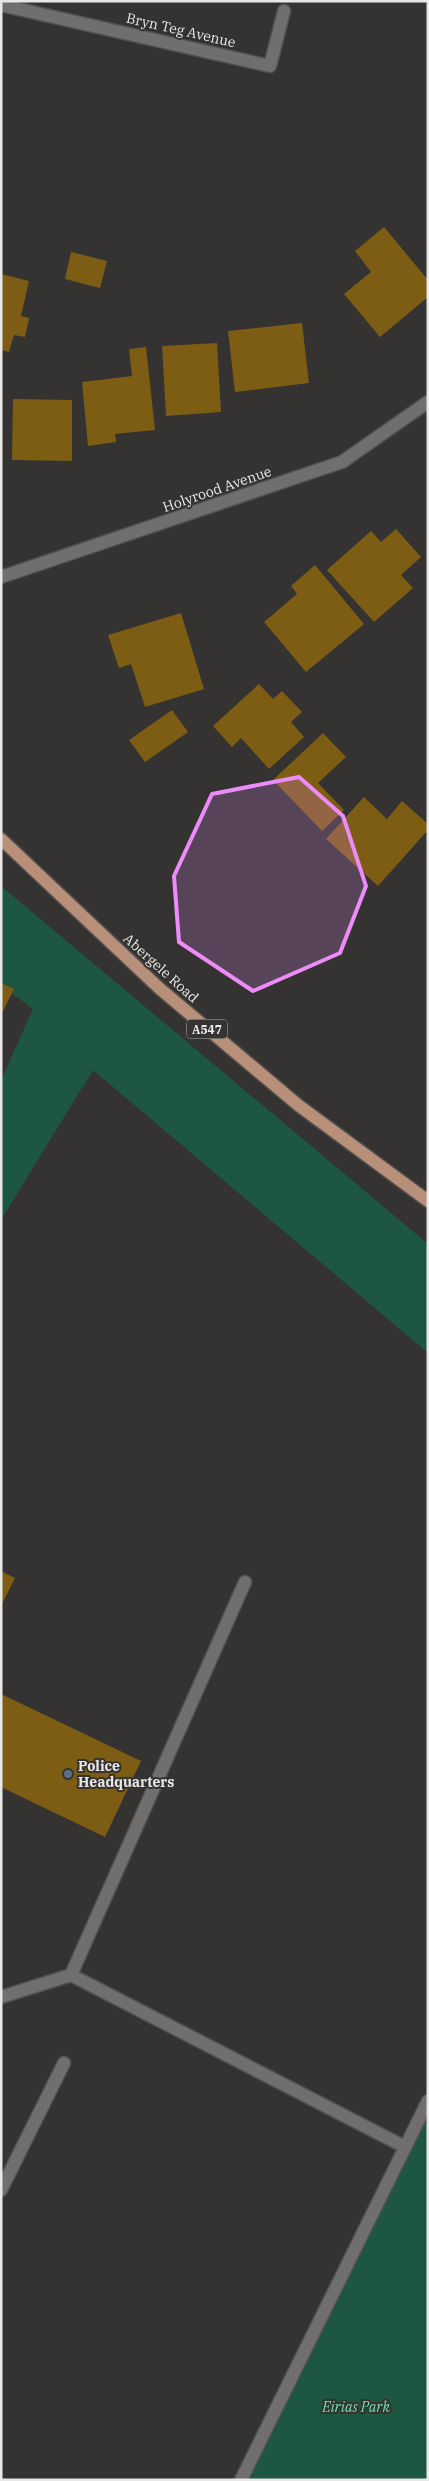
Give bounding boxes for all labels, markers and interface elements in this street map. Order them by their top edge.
street label: Bryn Teg Avenue [125,9,237,51]
street label: Holyrood Avenue [160,462,274,516]
street label: Abergele Road [120,929,203,1007]
road number: A547 [187,1020,227,1038]
place label: Police Headquarters [78,1757,174,1791]
marker: Police Headquarters [62,1768,74,1780]
park label: Eirias Park [321,2398,390,2416]

